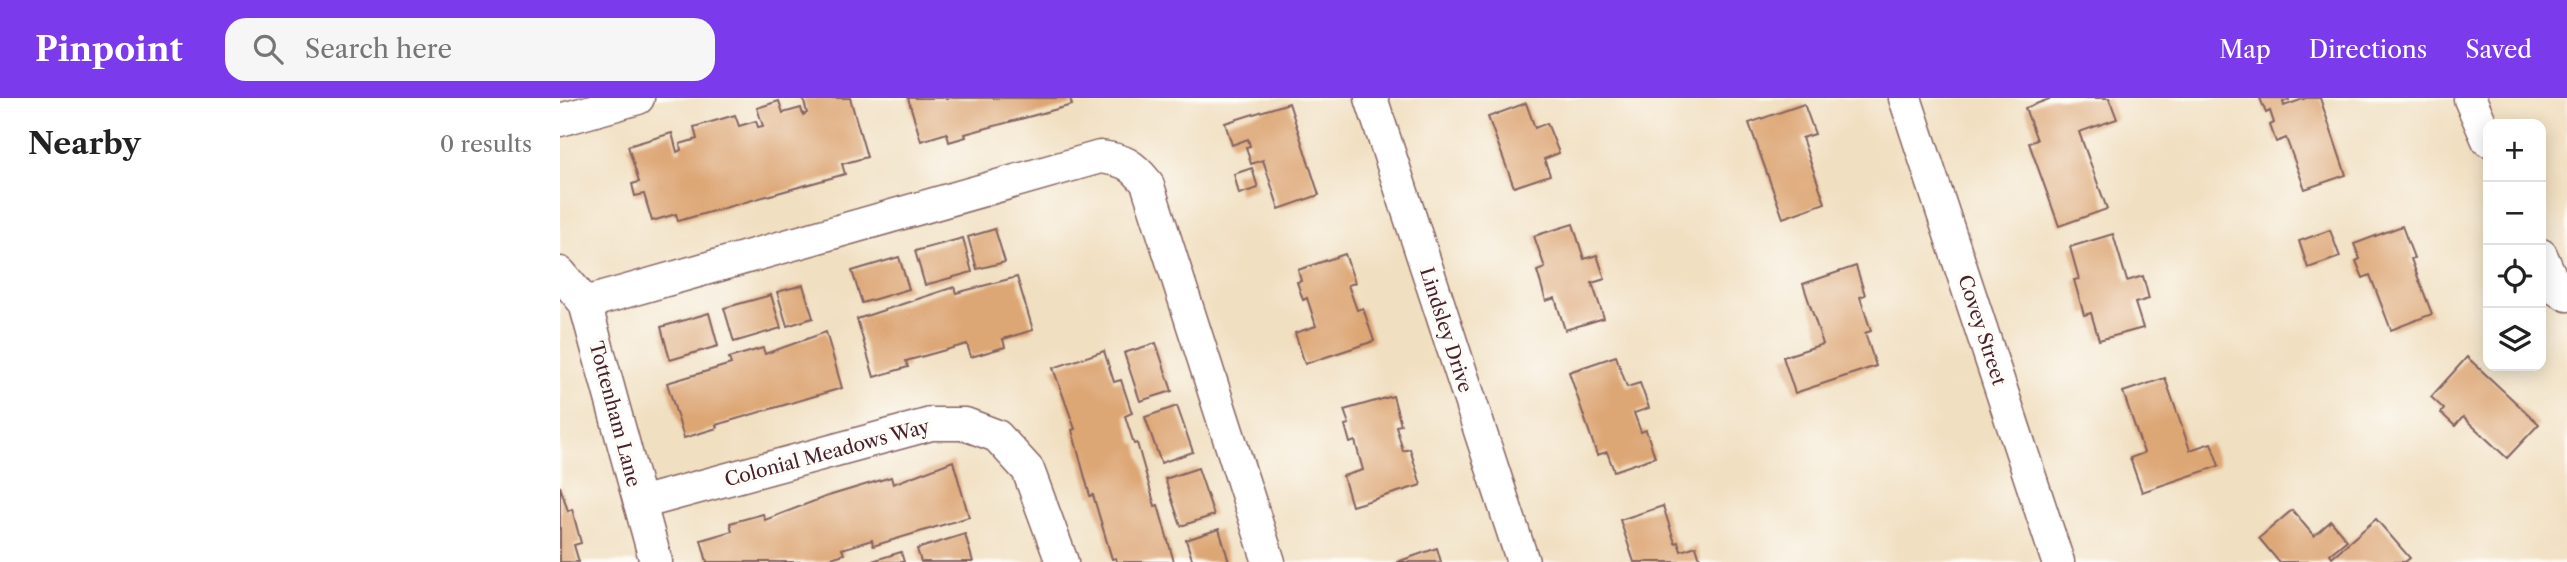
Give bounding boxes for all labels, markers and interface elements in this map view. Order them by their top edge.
search box [225,18,715,81]
text: Pinpoint [35,29,183,70]
icon: search [249,30,287,68]
text: Search here [305,33,452,65]
text: Map [2219,35,2271,64]
text: Directions [2309,35,2427,64]
text: Saved [2465,35,2532,64]
map controls [2483,119,2546,371]
button: + [2483,119,2546,182]
text: Nearby [28,125,141,162]
text: 0 results [440,130,532,158]
button: − [2483,182,2546,245]
button: locate [2483,245,2546,308]
street label: Lindsley Drive [1415,264,1477,396]
street label: Covey Street [1953,272,2011,388]
button: layers [2483,308,2546,371]
street label: Tottenham Lane [585,339,645,489]
street label: Colonial Meadows Way [722,414,932,491]

